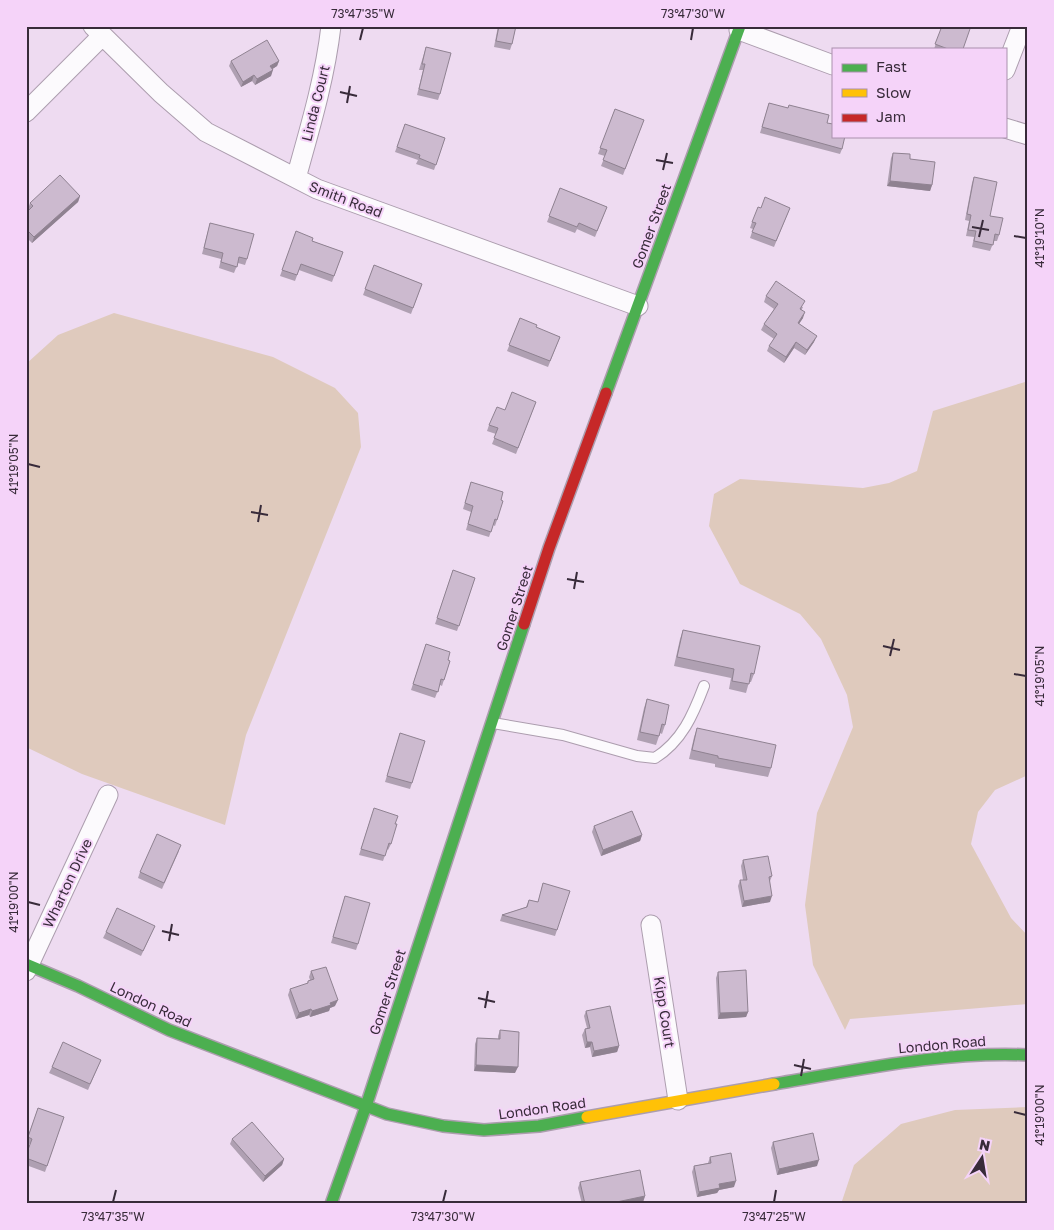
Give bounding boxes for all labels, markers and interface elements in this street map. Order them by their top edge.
text: 73°47'35"W [331,6,395,21]
text: 73°47'30"W [661,6,726,21]
legend [832,48,1006,138]
text: Fast [876,57,907,75]
street label: Linda Court [297,63,333,143]
text: Slow [876,83,911,101]
text: Jam [876,107,906,125]
street label: Smith Road [307,177,385,221]
street label: Gomer Street [628,181,674,271]
text: 41°19'10"N [1032,208,1047,268]
text: 41°19'05"N [6,434,21,494]
street label: Gomer Street [492,563,536,653]
text: 41°19'05"N [1032,646,1047,706]
street label: Wharton Drive [39,836,95,930]
text: 41°19'00"N [6,871,21,933]
street label: Gomer Street [365,947,409,1037]
street label: Kipp Court [651,975,679,1049]
street label: London Road [107,978,195,1030]
street label: London Road [897,1032,987,1056]
text: 41°19'00"N [1032,1084,1047,1146]
street label: London Road [497,1093,587,1123]
north arrow [956,1132,1006,1182]
text: N [978,1135,992,1154]
text: 73°47'35"W [81,1209,145,1224]
text: 73°47'30"W [411,1209,476,1224]
text: 73°47'25"W [742,1209,806,1224]

